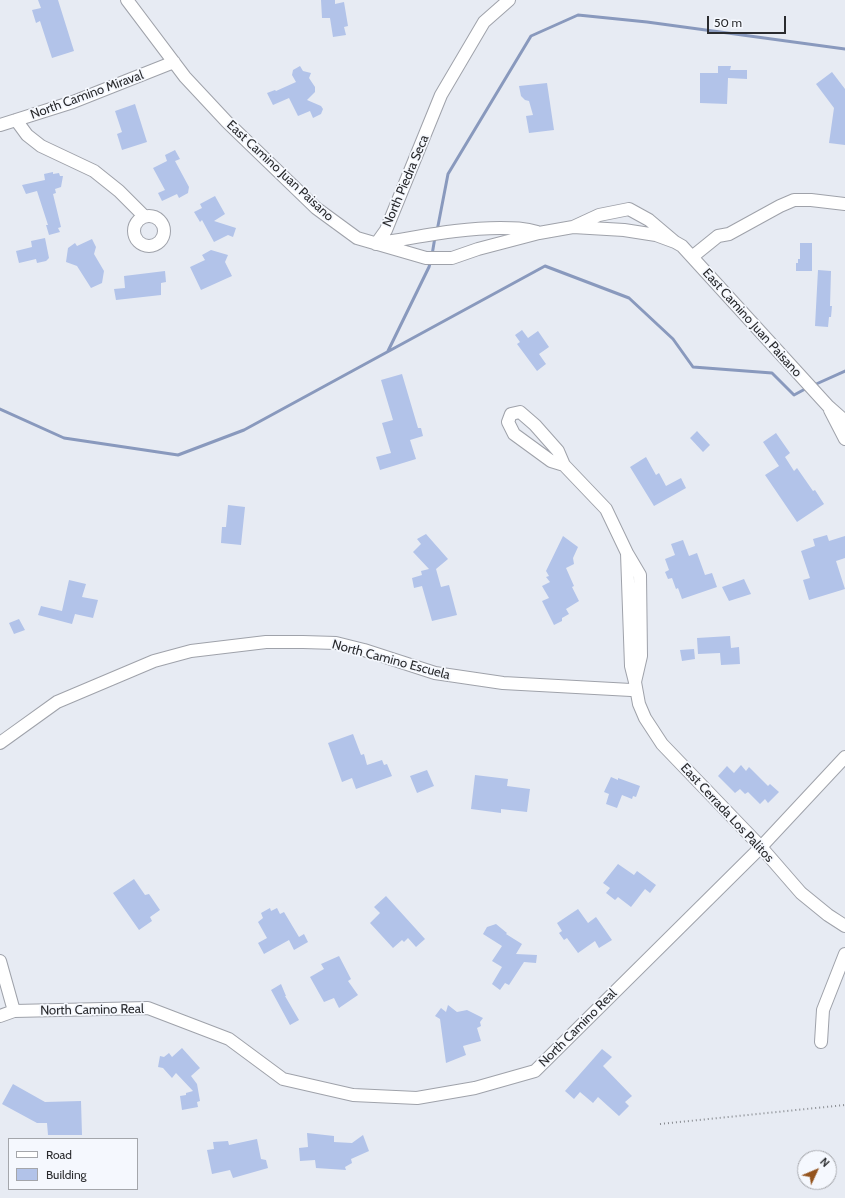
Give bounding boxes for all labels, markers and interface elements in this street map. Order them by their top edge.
scale bar [709,8,788,34]
text: 50 m [714,15,742,30]
street label: North Camino Miraval [28,67,146,123]
street label: East Camino Juan Paisano [223,117,337,225]
street label: North Piedra Seca [380,133,432,229]
street label: East Camino Juan Paisano [699,266,805,380]
street label: North Camino Escuela [330,637,452,683]
street label: East Cerrada Los Palitos [677,760,777,866]
street label: North Camino Real [536,986,620,1070]
street label: North Camino Real [40,1001,144,1019]
legend [8,1138,138,1190]
text: Road [46,1147,72,1162]
north arrow [797,1150,837,1190]
text: N [817,1155,833,1170]
text: Building [46,1167,87,1182]

